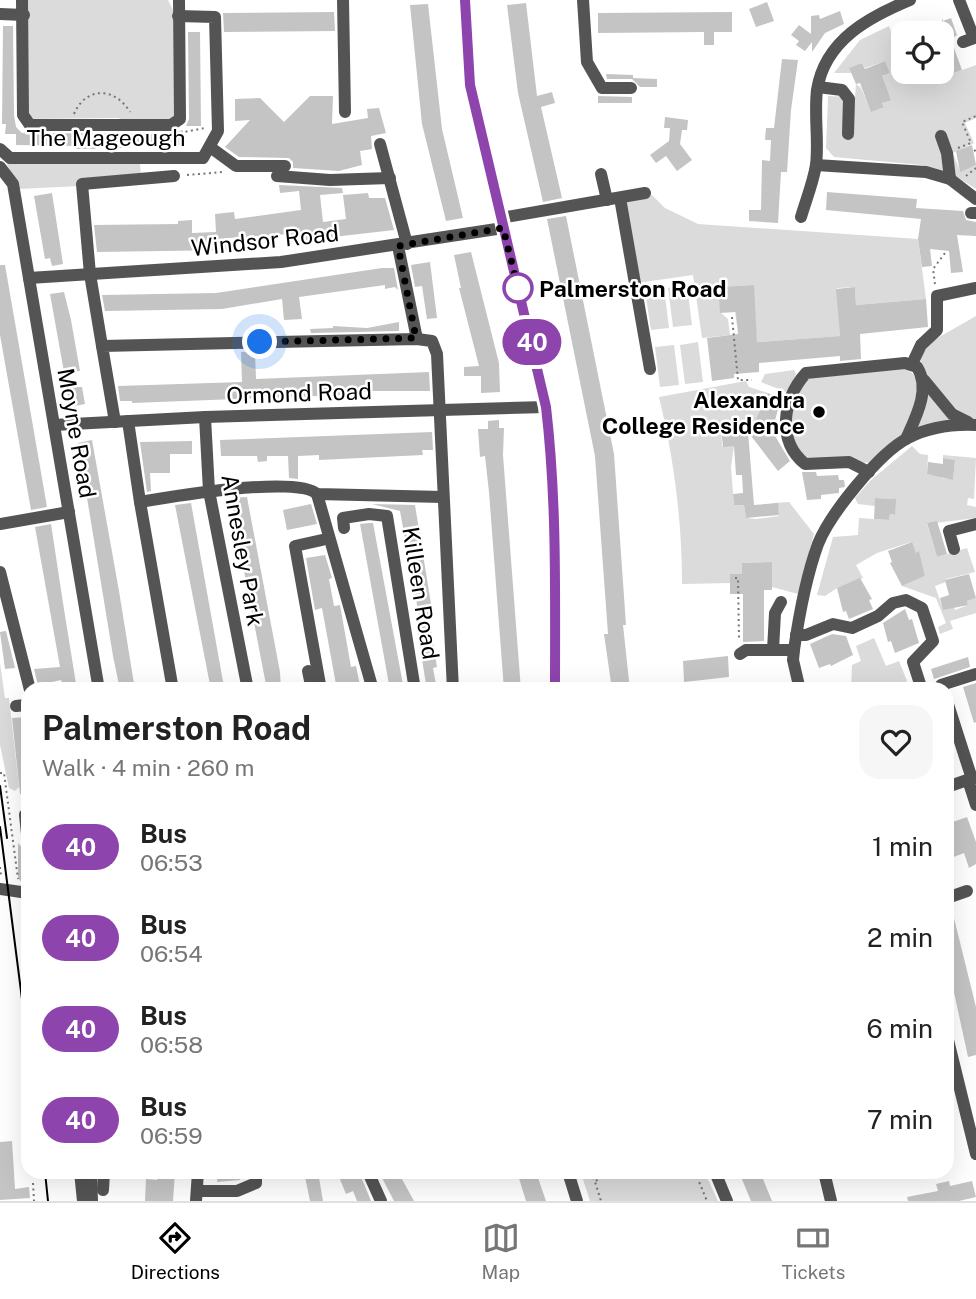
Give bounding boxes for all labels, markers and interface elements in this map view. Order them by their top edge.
map controls [891,21,954,84]
button: locate [891,21,954,84]
street label: The Mageough [26,124,186,151]
street label: Windsor Road [190,219,340,261]
marker: Palmerston Road [503,273,533,303]
place label: Palmerston Road [539,275,727,302]
line badge: 40 [500,319,564,365]
your location [242,324,277,359]
text: 40 [516,328,548,356]
street label: Moyne Road [52,366,102,500]
street label: Ormond Road [226,377,372,409]
place label: Alexandra College Residence [602,386,805,439]
marker: Alexandra College Residence [811,404,827,420]
street label: Annesley Park [216,472,270,628]
street label: Killeen Road [397,525,445,661]
button: heart [859,705,933,779]
text: Palmerston Road [42,709,311,747]
text: Walk · 4 min · 260 m [42,754,255,781]
text: Bus [140,818,187,849]
text: 1 min [872,831,933,862]
text: 40 [65,833,96,861]
text: 06:53 [140,849,203,876]
text: Bus [140,909,187,940]
text: 2 min [867,922,933,953]
text: 40 [65,924,96,952]
text: 06:54 [140,940,203,967]
text: Bus [140,1000,187,1031]
text: 6 min [866,1013,933,1044]
text: 40 [65,1015,96,1043]
text: 06:58 [140,1031,203,1058]
text: Bus [140,1091,187,1122]
text: 7 min [867,1104,933,1135]
text: 40 [65,1106,96,1134]
text: 06:59 [140,1122,203,1149]
tab: Directions [131,1219,220,1283]
tab: Map [481,1219,520,1283]
tab: Tickets [782,1219,845,1283]

